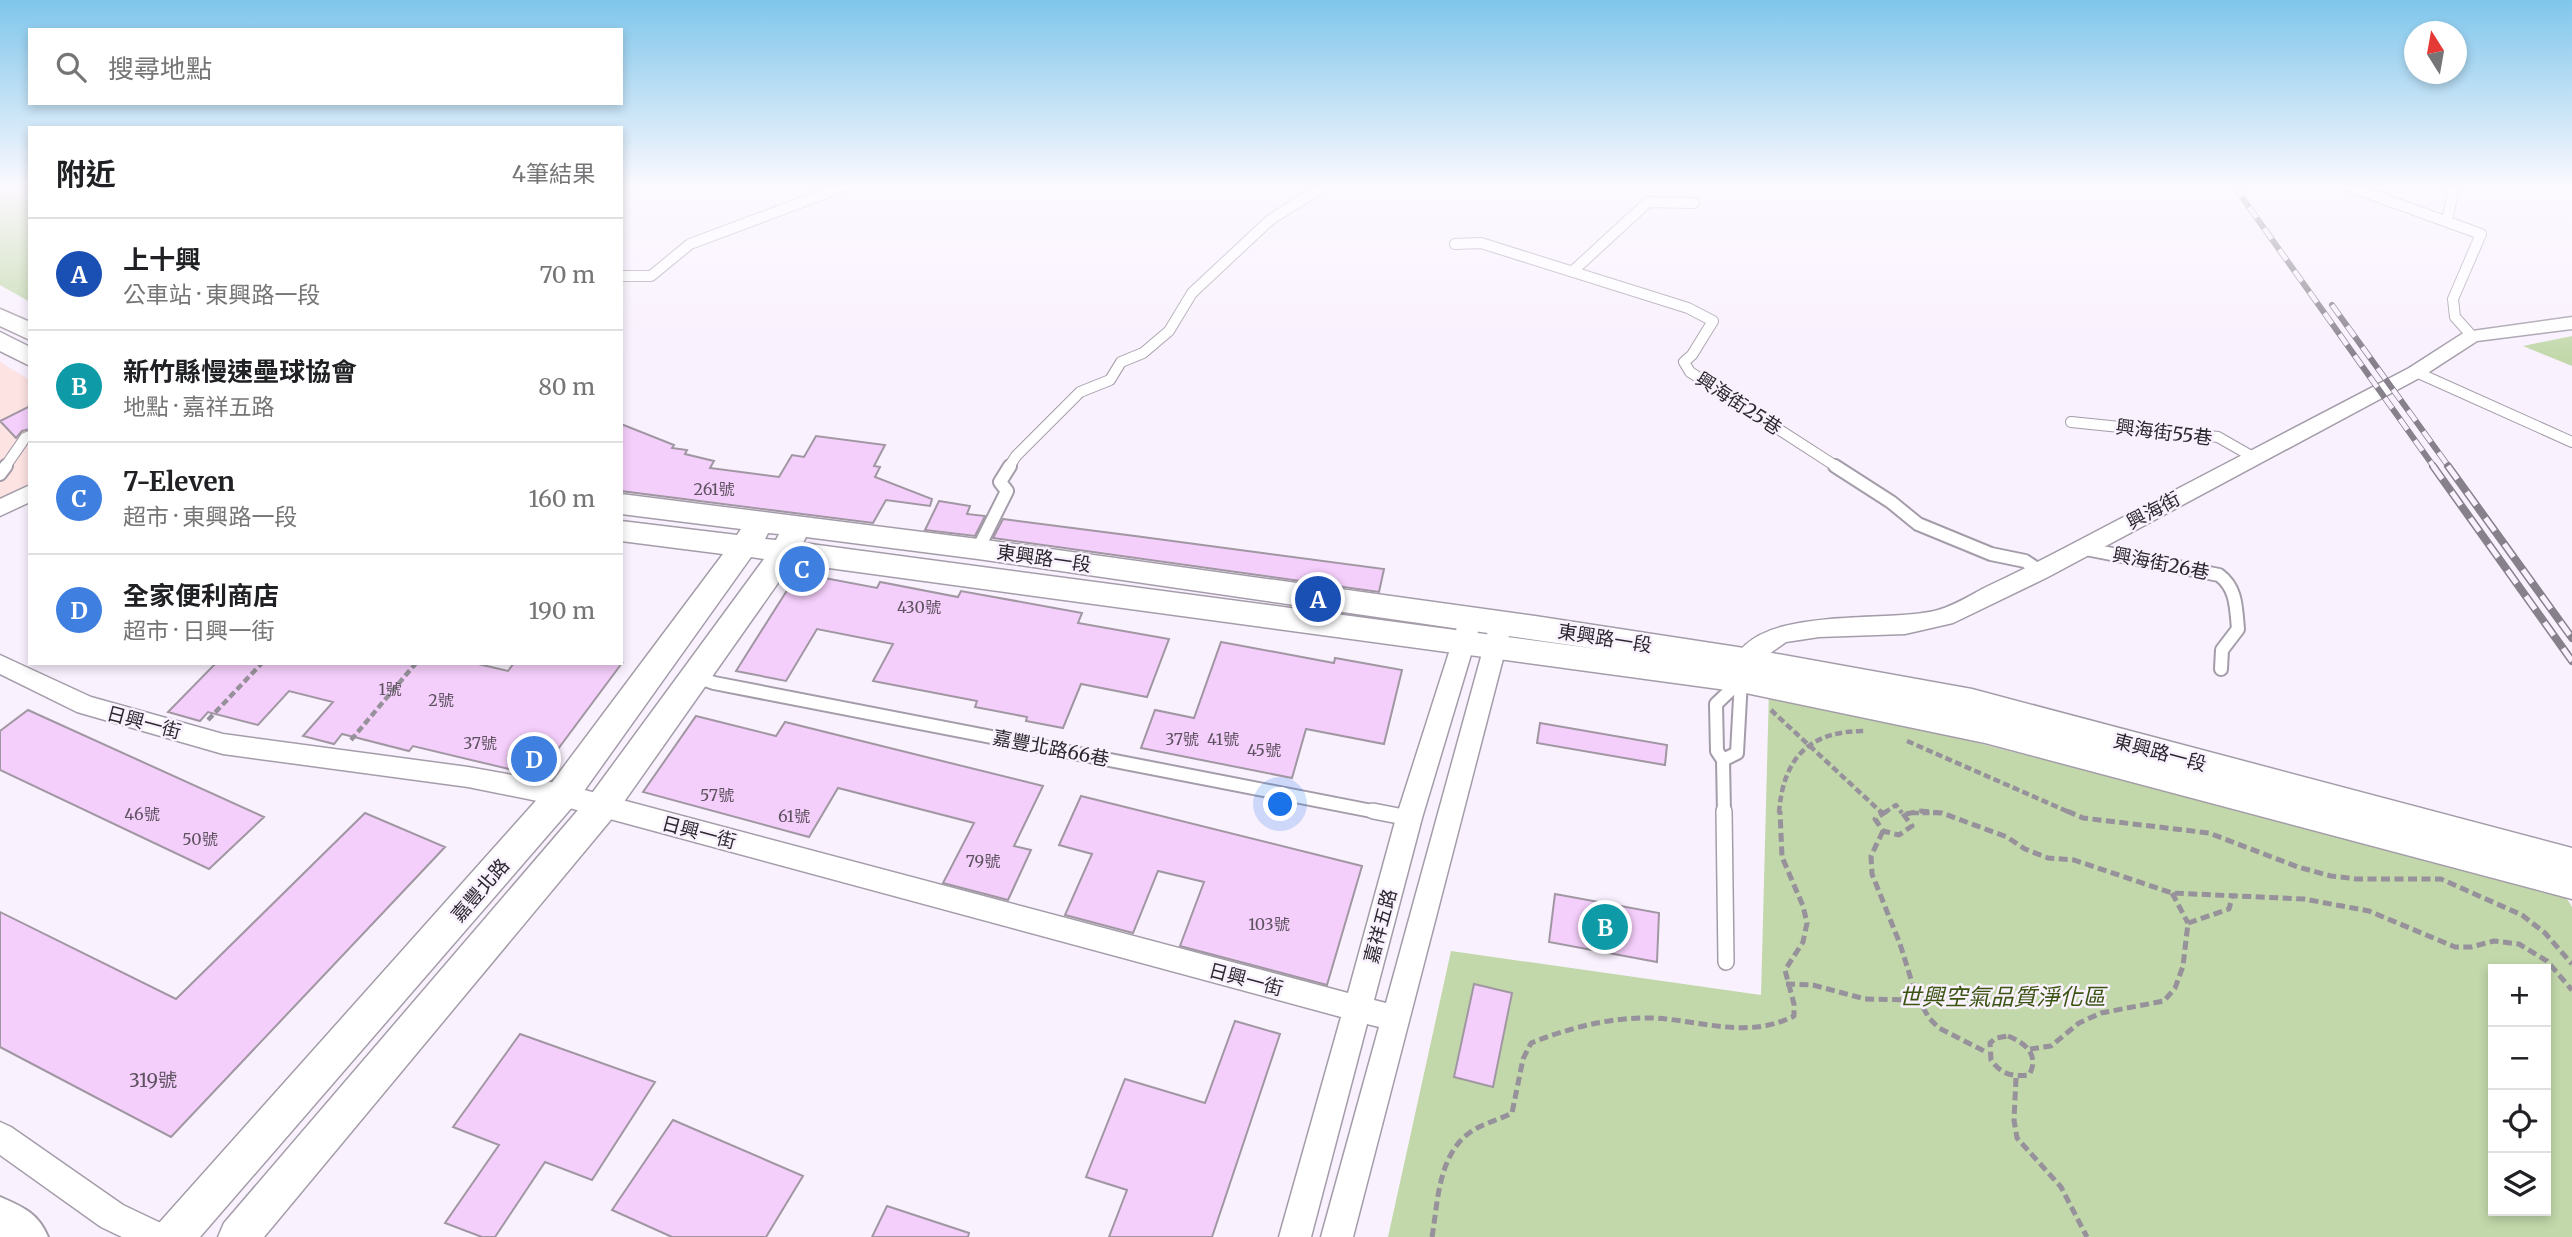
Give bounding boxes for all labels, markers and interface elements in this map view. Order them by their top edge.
north arrow [2404,21,2467,84]
search box [28,28,623,105]
icon: search [52,48,90,86]
text: 搜尋地點 [108,52,212,85]
text: 附近 [56,155,116,193]
text: 4筆結果 [512,159,595,188]
text: 上十興 [123,243,201,276]
text: A [71,260,87,289]
text: 70 m [539,260,595,289]
text: 公車站 · 東興路一段 [123,280,321,309]
text: 新竹縣慢速壘球協會 [123,355,357,388]
street label: 興海街25巷 [1691,366,1787,440]
text: B [71,372,87,401]
text: 80 m [538,372,595,401]
text: 地點 · 嘉祥五路 [123,392,275,421]
street label: 興海街55巷 [2114,414,2214,450]
text: 7-Eleven [123,465,235,498]
house number: 261號 [694,479,734,499]
text: C [71,484,87,513]
text: 160 m [529,484,595,513]
street label: 興海街 [2122,486,2184,534]
text: 超市 · 東興路一段 [123,502,298,531]
street label: 東興路一段 [995,540,1093,576]
street label: 興海街26巷 [2110,542,2212,584]
pin: C [779,543,825,595]
pin: A [1295,573,1341,625]
text: 全家便利商店 [123,579,279,612]
text: D [70,596,88,625]
text: 190 m [529,596,595,625]
house number: 430號 [897,597,941,617]
text: 超市 · 日興一街 [123,616,275,645]
street label: 東興路一段 [1556,619,1654,657]
house number: 1號 [378,679,402,699]
house number: 2號 [428,690,454,710]
street label: 日興一街 [104,701,184,743]
street label: 嘉豐北路66巷 [991,725,1111,771]
street label: 東興路一段 [2111,728,2209,776]
house number: 37號 [1165,729,1199,749]
house number: 41號 [1207,729,1239,749]
house number: 37號 [463,733,497,753]
pin: D [511,733,557,785]
house number: 45號 [1247,740,1281,760]
house number: 57號 [700,785,734,805]
your location [1263,787,1297,821]
house number: 46號 [124,804,160,824]
house number: 61號 [778,806,810,826]
street label: 日興一街 [659,811,739,853]
house number: 50號 [182,829,218,849]
house number: 79號 [966,851,1000,871]
street label: 嘉豐北路 [446,853,514,927]
street label: 嘉祥五路 [1359,886,1401,966]
pin: B [1582,901,1628,953]
house number: 103號 [1248,914,1290,934]
street label: 日興一街 [1206,958,1286,1000]
map controls [2488,964,2551,1216]
button: + [2488,964,2551,1027]
park label: 世興空氣品質淨化區 [1899,982,2109,1011]
button: − [2488,1027,2551,1090]
house number: 319號 [129,1068,177,1092]
button: locate [2488,1090,2551,1153]
button: layers [2488,1153,2551,1216]

